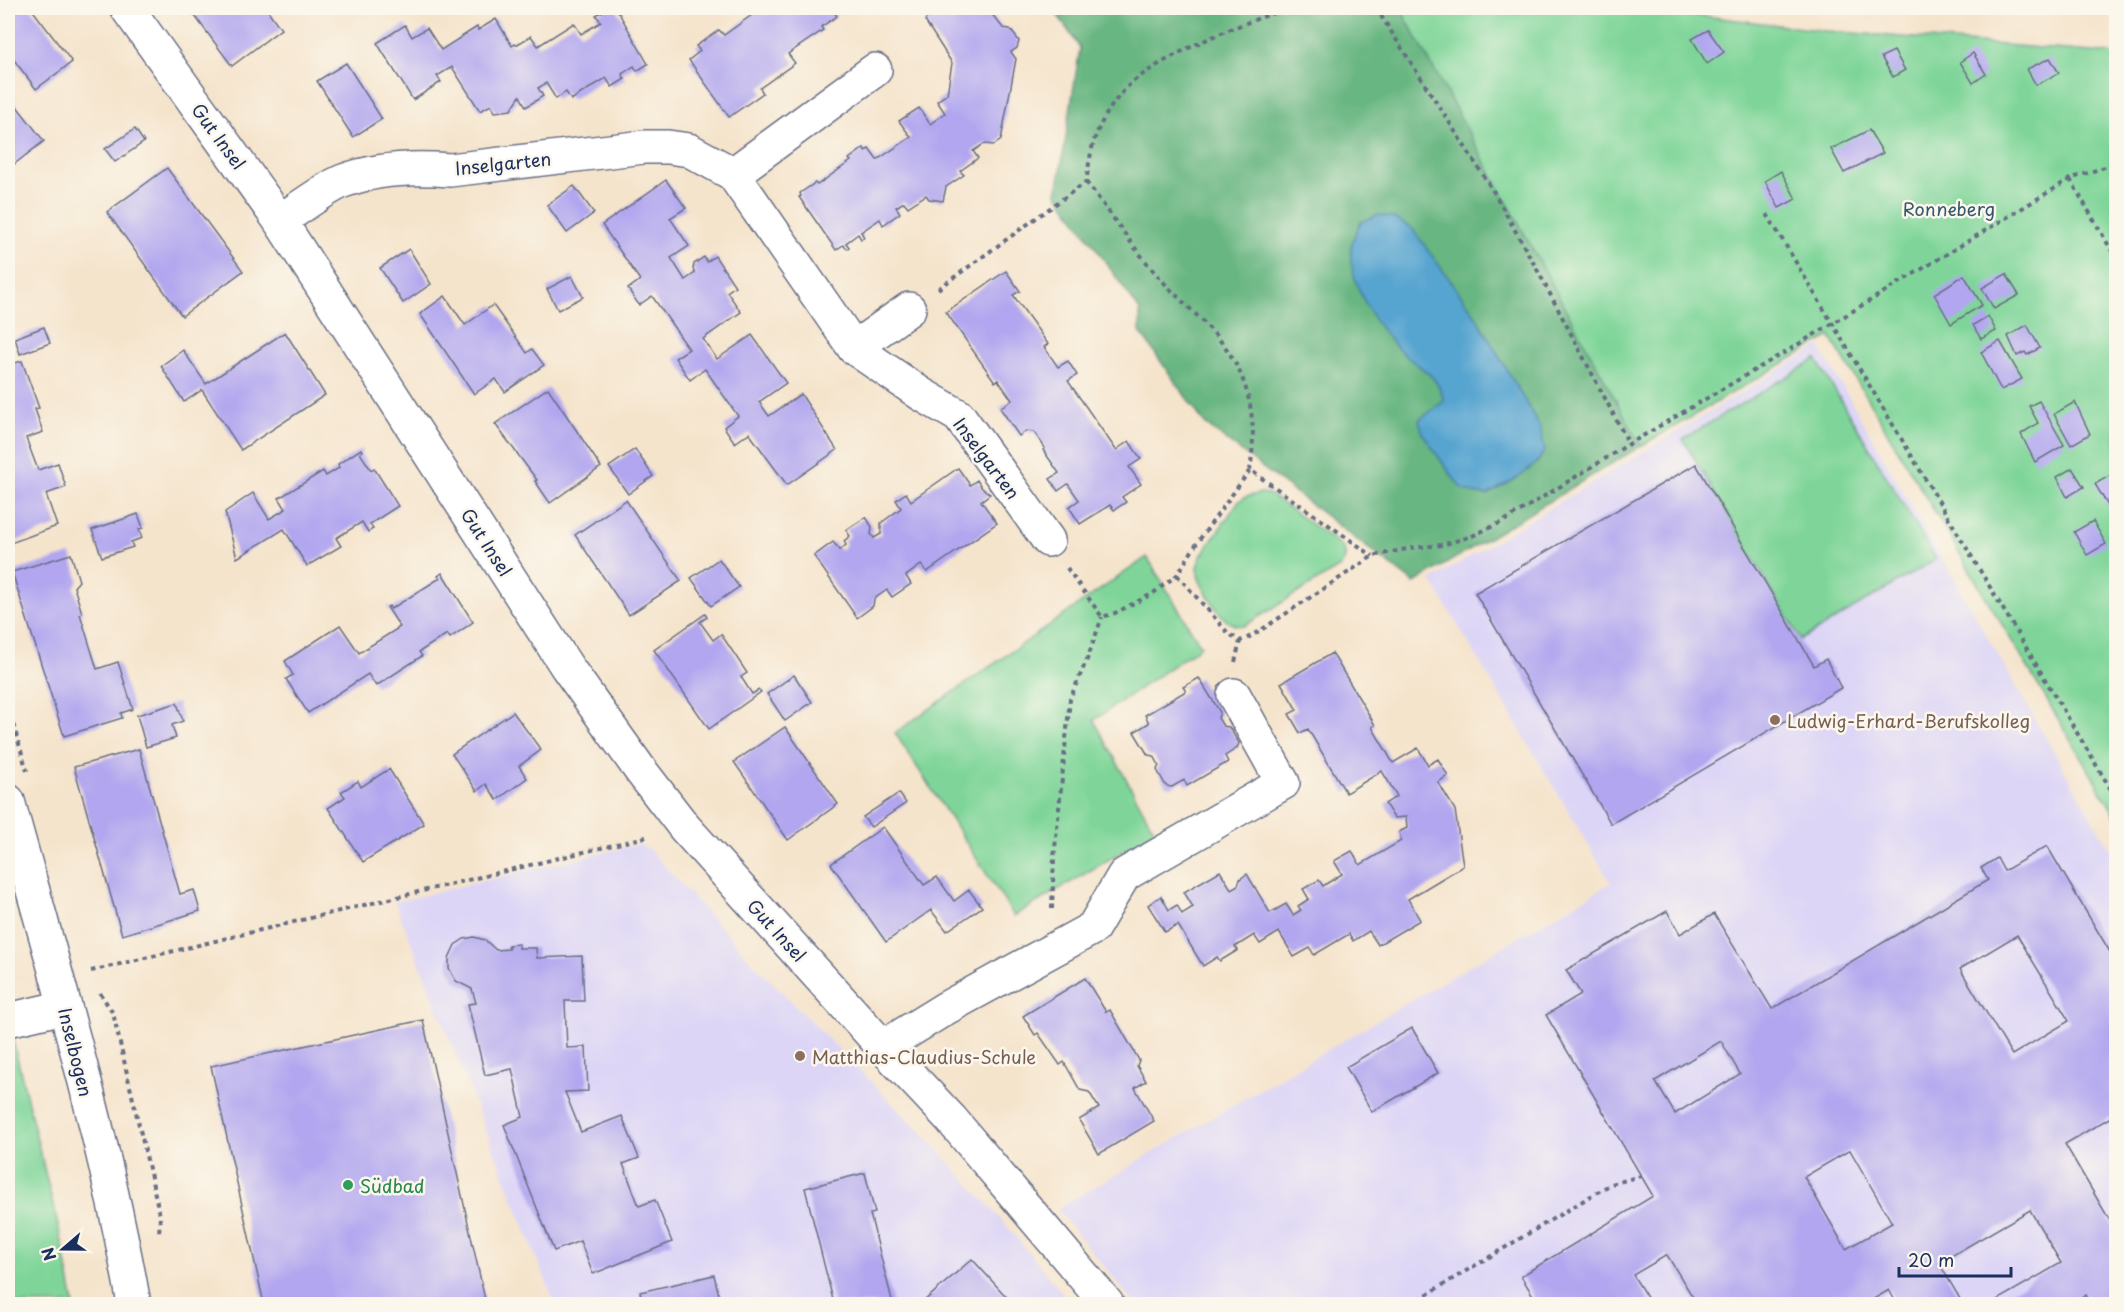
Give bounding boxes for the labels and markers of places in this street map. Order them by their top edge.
place label: Ludwig-Erhard-Berufskolleg [1787,707,2030,734]
marker: Ludwig-Erhard-Berufskolleg [1768,713,1782,727]
place label: Matthias-Claudius-Schule [812,1043,1036,1070]
marker: Matthias-Claudius-Schule [793,1049,807,1063]
place label: Südbad [360,1172,424,1199]
marker: Südbad [341,1178,355,1192]

